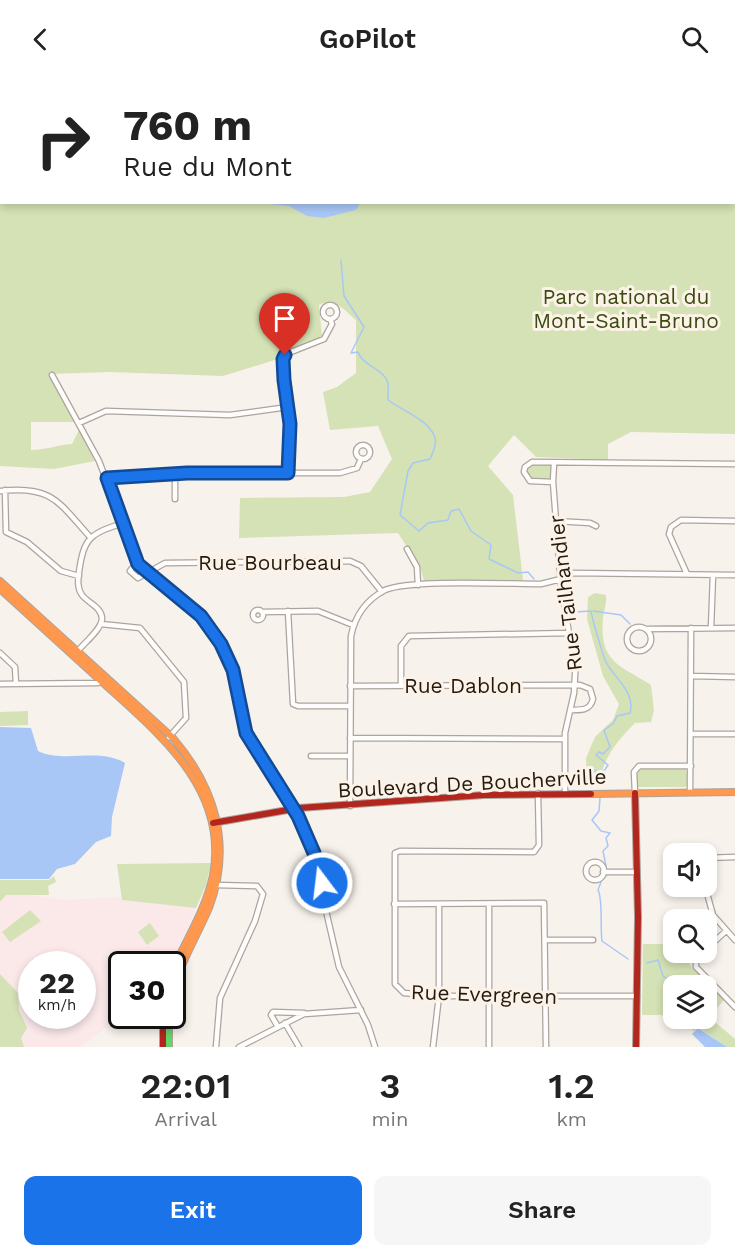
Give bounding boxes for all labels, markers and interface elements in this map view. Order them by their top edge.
icon: back [24,23,57,56]
text: GoPilot [319,23,416,55]
icon: search [678,23,711,56]
text: 760 m [123,101,252,150]
icon: right [24,102,102,180]
text: Rue du Mont [123,151,292,183]
park label: Parc national du Mont-Saint-Bruno [533,284,719,333]
pin [259,293,310,355]
icon: arrive [268,302,301,335]
street label: Rue Tailhandier [543,513,587,673]
street label: Rue Bourbeau [198,550,342,575]
street label: Rue Dablon [404,673,522,698]
street label: Boulevard De Boucherville [337,763,607,803]
map controls [663,843,717,1029]
button: sound [663,843,717,897]
position arrow [290,851,354,915]
button: search [663,909,717,963]
speed limit sign: 30 [108,951,186,1029]
text: 22 [39,965,75,1000]
button: layers [663,975,717,1029]
street label: Rue Evergreen [410,979,558,1009]
text: km/h [38,996,76,1014]
text: 22:01 [140,1065,231,1107]
text: 3 [379,1065,401,1107]
text: 1.2 [548,1065,595,1107]
text: Arrival [155,1107,217,1131]
text: min [372,1107,408,1131]
text: km [556,1107,587,1131]
button: Exit [24,1176,362,1245]
button: Share [374,1176,711,1245]

